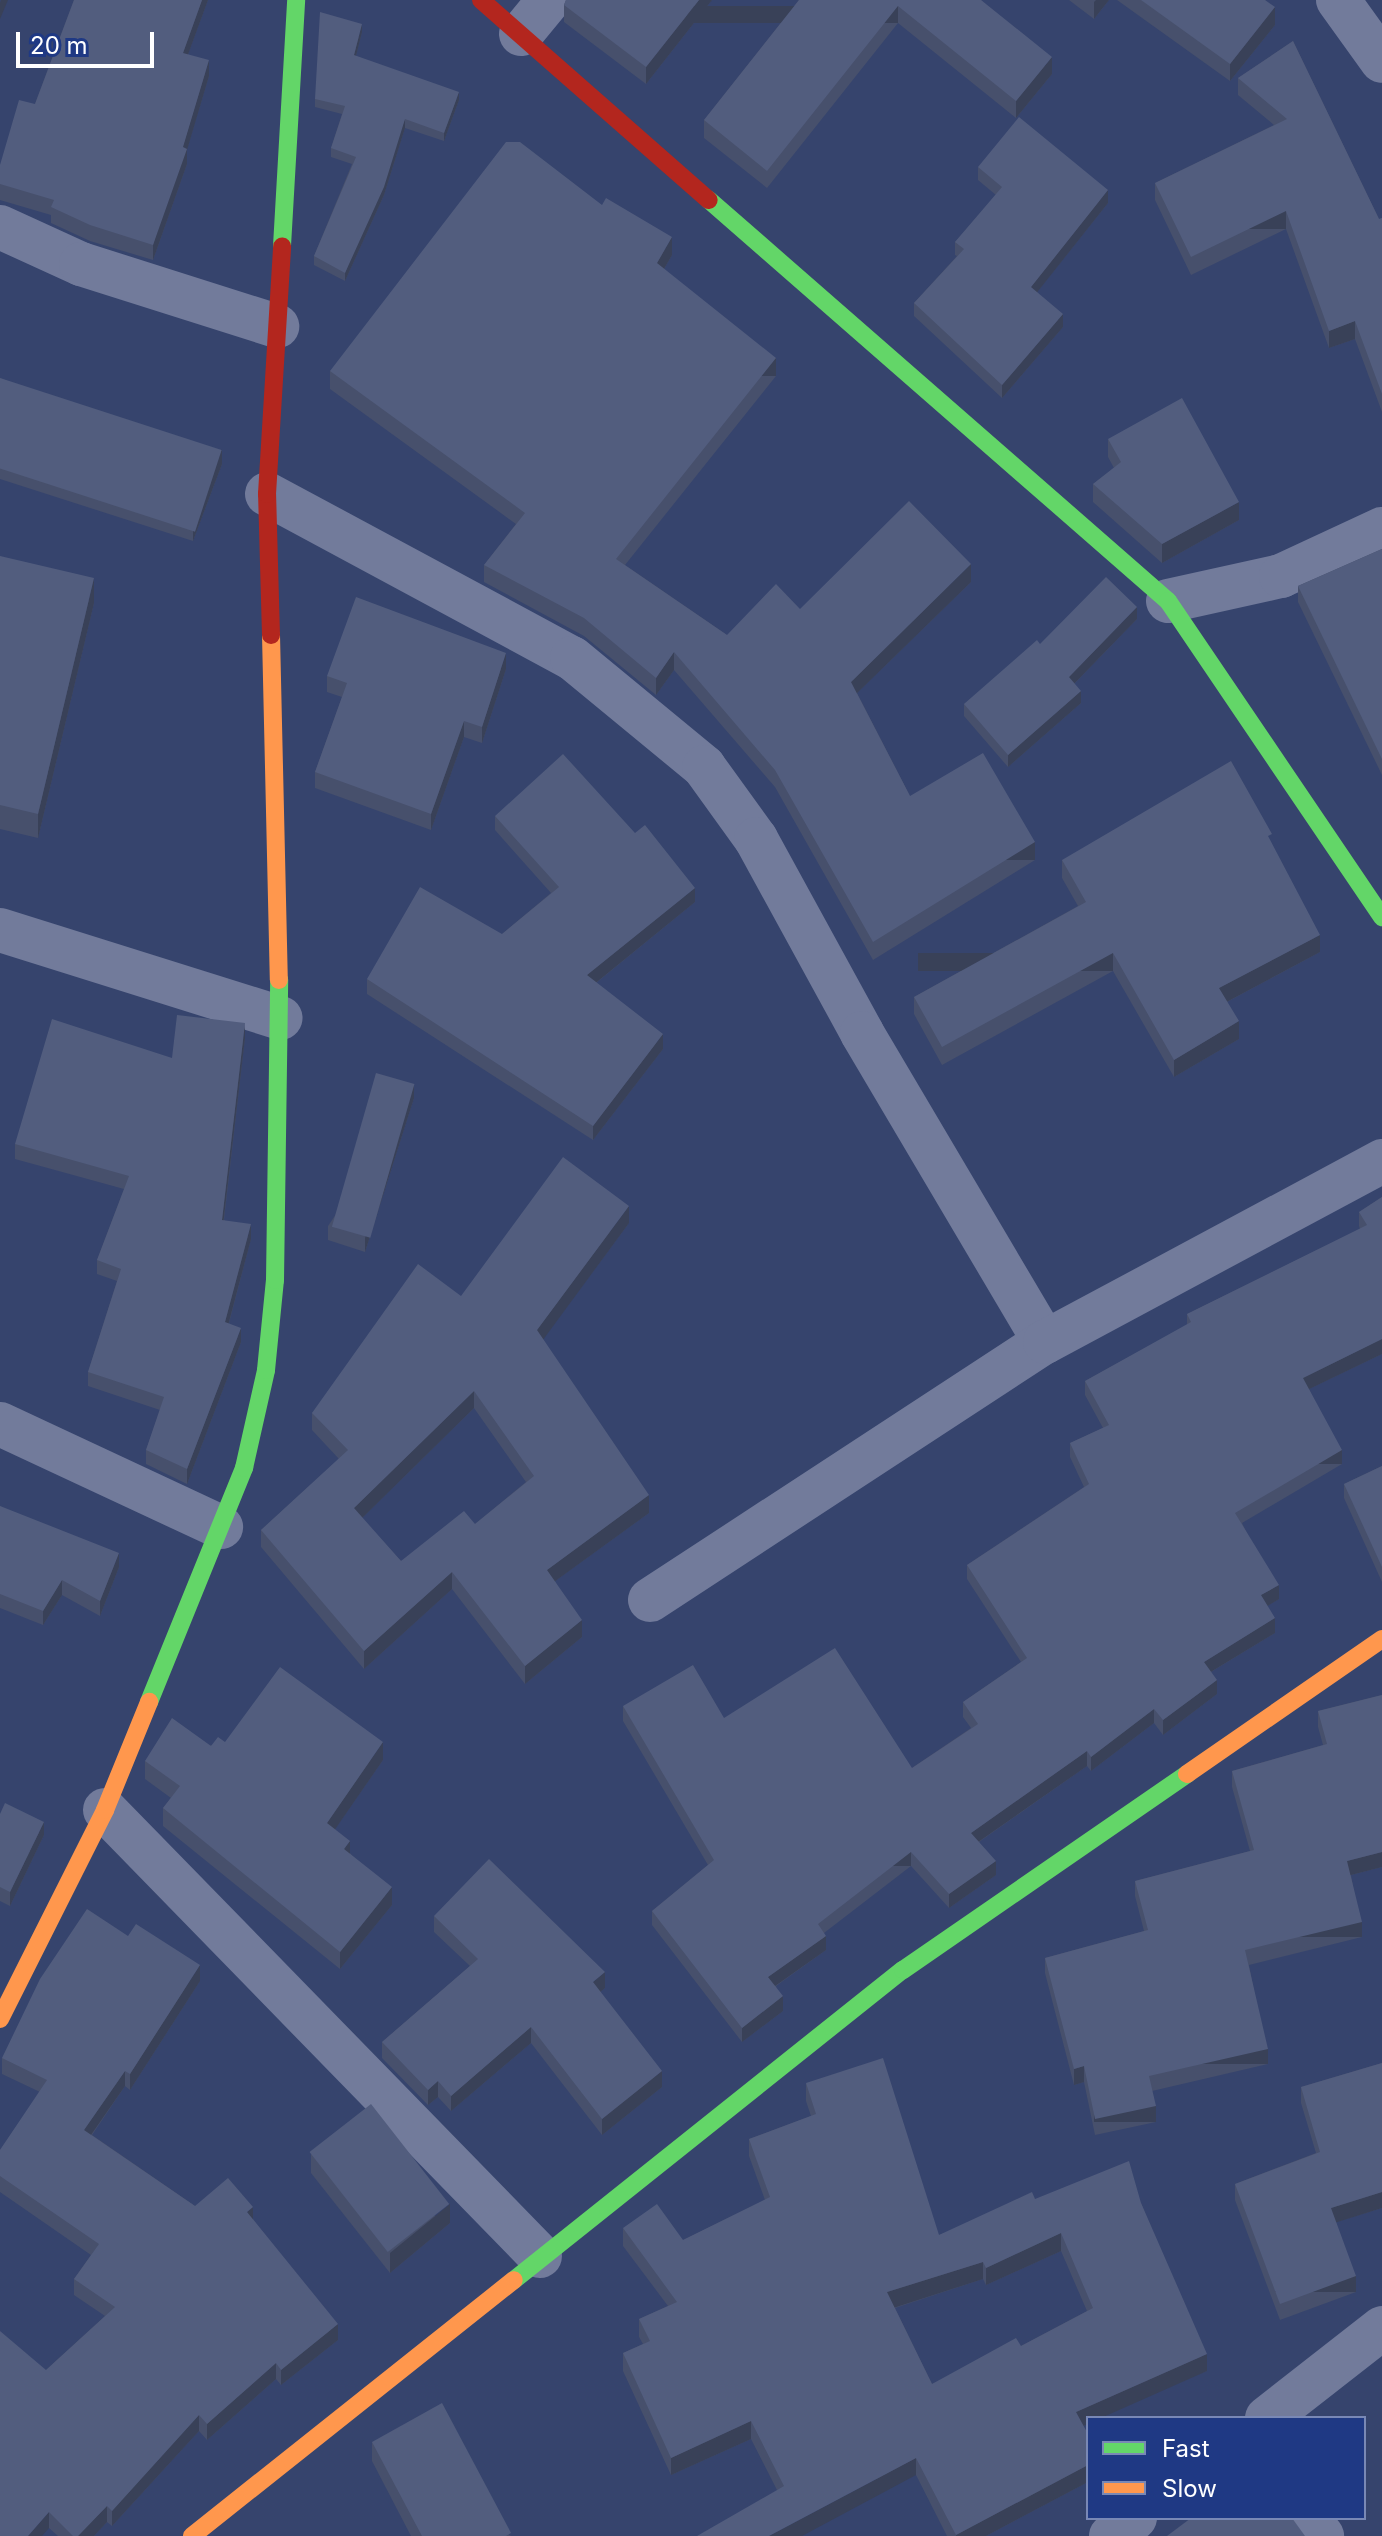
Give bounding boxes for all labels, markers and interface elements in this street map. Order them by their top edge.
scale bar [20,16,158,66]
text: 20 m [30,31,88,60]
legend [1086,2416,1366,2520]
text: Fast [1162,2434,1210,2463]
text: Slow [1162,2474,1217,2503]

